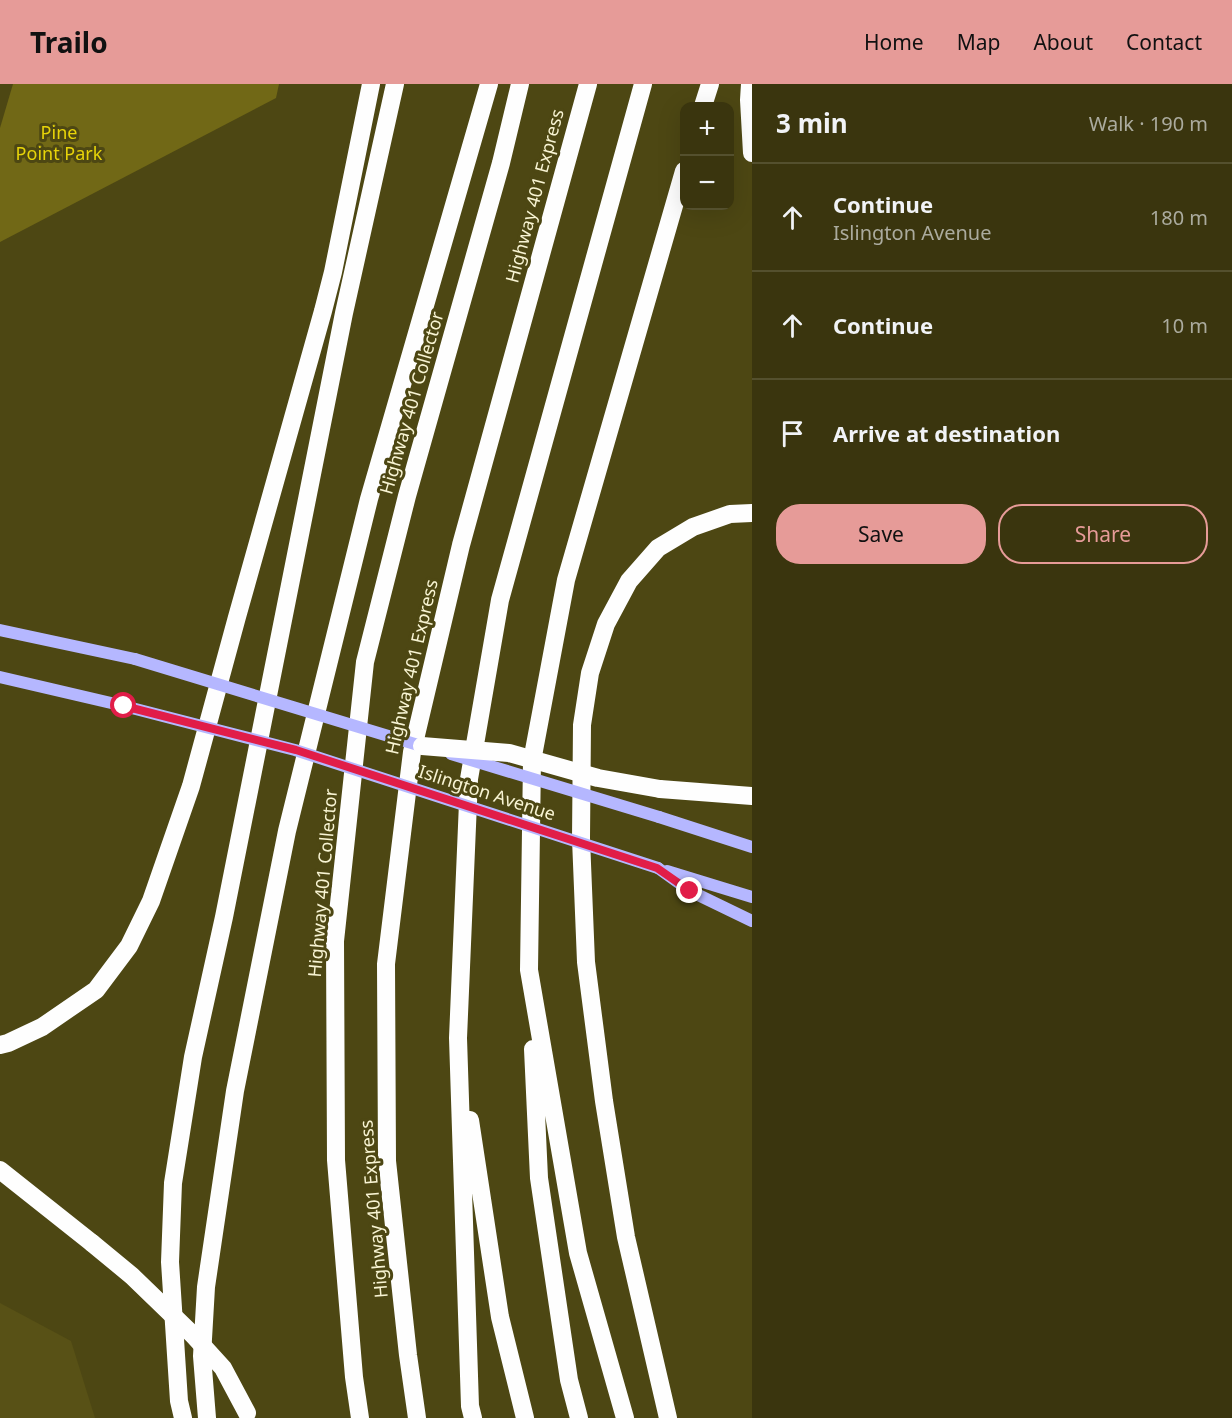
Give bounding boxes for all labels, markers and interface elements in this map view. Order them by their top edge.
text: Trailo [30,23,108,61]
text: Home [864,28,924,56]
text: Map [957,28,1000,56]
text: About [1033,28,1093,56]
text: Contact [1126,28,1202,56]
map controls [680,102,734,210]
button: + [680,102,734,156]
text: 3 min [776,105,848,141]
street label: Highway 401 Express [499,106,569,285]
text: Walk · 190 m [1089,110,1208,137]
park label: Pine Point Park [16,120,103,165]
button: − [680,156,734,210]
text: Continue [833,189,933,219]
icon: ahead [776,201,809,234]
text: 180 m [1150,204,1208,231]
text: Islington Avenue [833,219,991,246]
street label: Highway 401 Collector [373,308,449,497]
icon: ahead [776,309,809,342]
text: Continue [833,310,933,340]
text: 10 m [1161,312,1208,339]
icon: arrive [776,417,809,450]
text: Arrive at destination [833,418,1060,448]
button: Save [776,504,986,564]
button: Share [998,504,1208,564]
street label: Highway 401 Express [379,577,443,757]
route start [110,692,136,718]
street label: Islington Avenue [416,759,559,825]
street label: Highway 401 Collector [302,787,342,978]
route end [676,877,702,903]
street label: Highway 401 Express [353,1119,393,1299]

